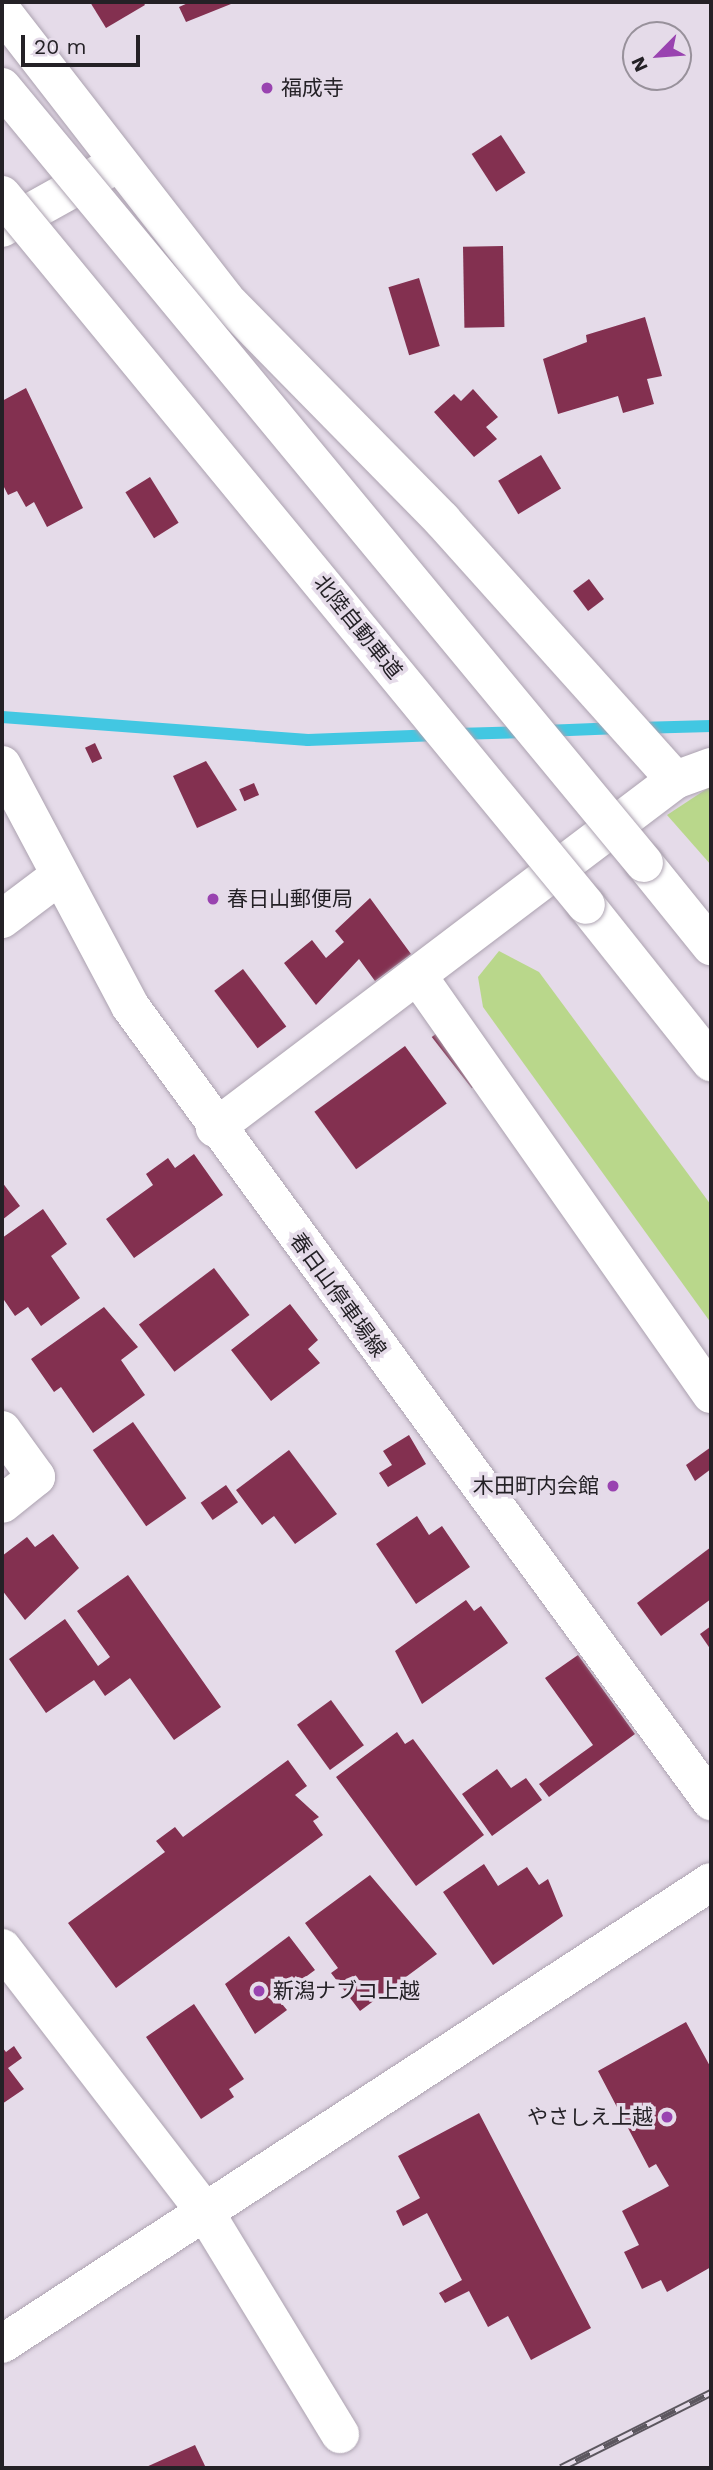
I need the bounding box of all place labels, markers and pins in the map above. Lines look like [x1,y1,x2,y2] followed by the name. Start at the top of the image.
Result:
[281,75,344,101] place label: 福成寺
[259,80,275,96] marker: 福成寺
[227,886,353,912] place label: 春日山郵便局
[205,891,221,907] marker: 春日山郵便局
[473,1473,599,1499] place label: 木田町内会館
[605,1478,621,1494] marker: 木田町内会館
[273,1978,420,2004] place label: 新潟ナブコ上越
[251,1983,267,1999] marker: 新潟ナブコ上越
[527,2104,653,2130] place label: やさしえ上越
[659,2109,675,2125] marker: やさしえ上越

